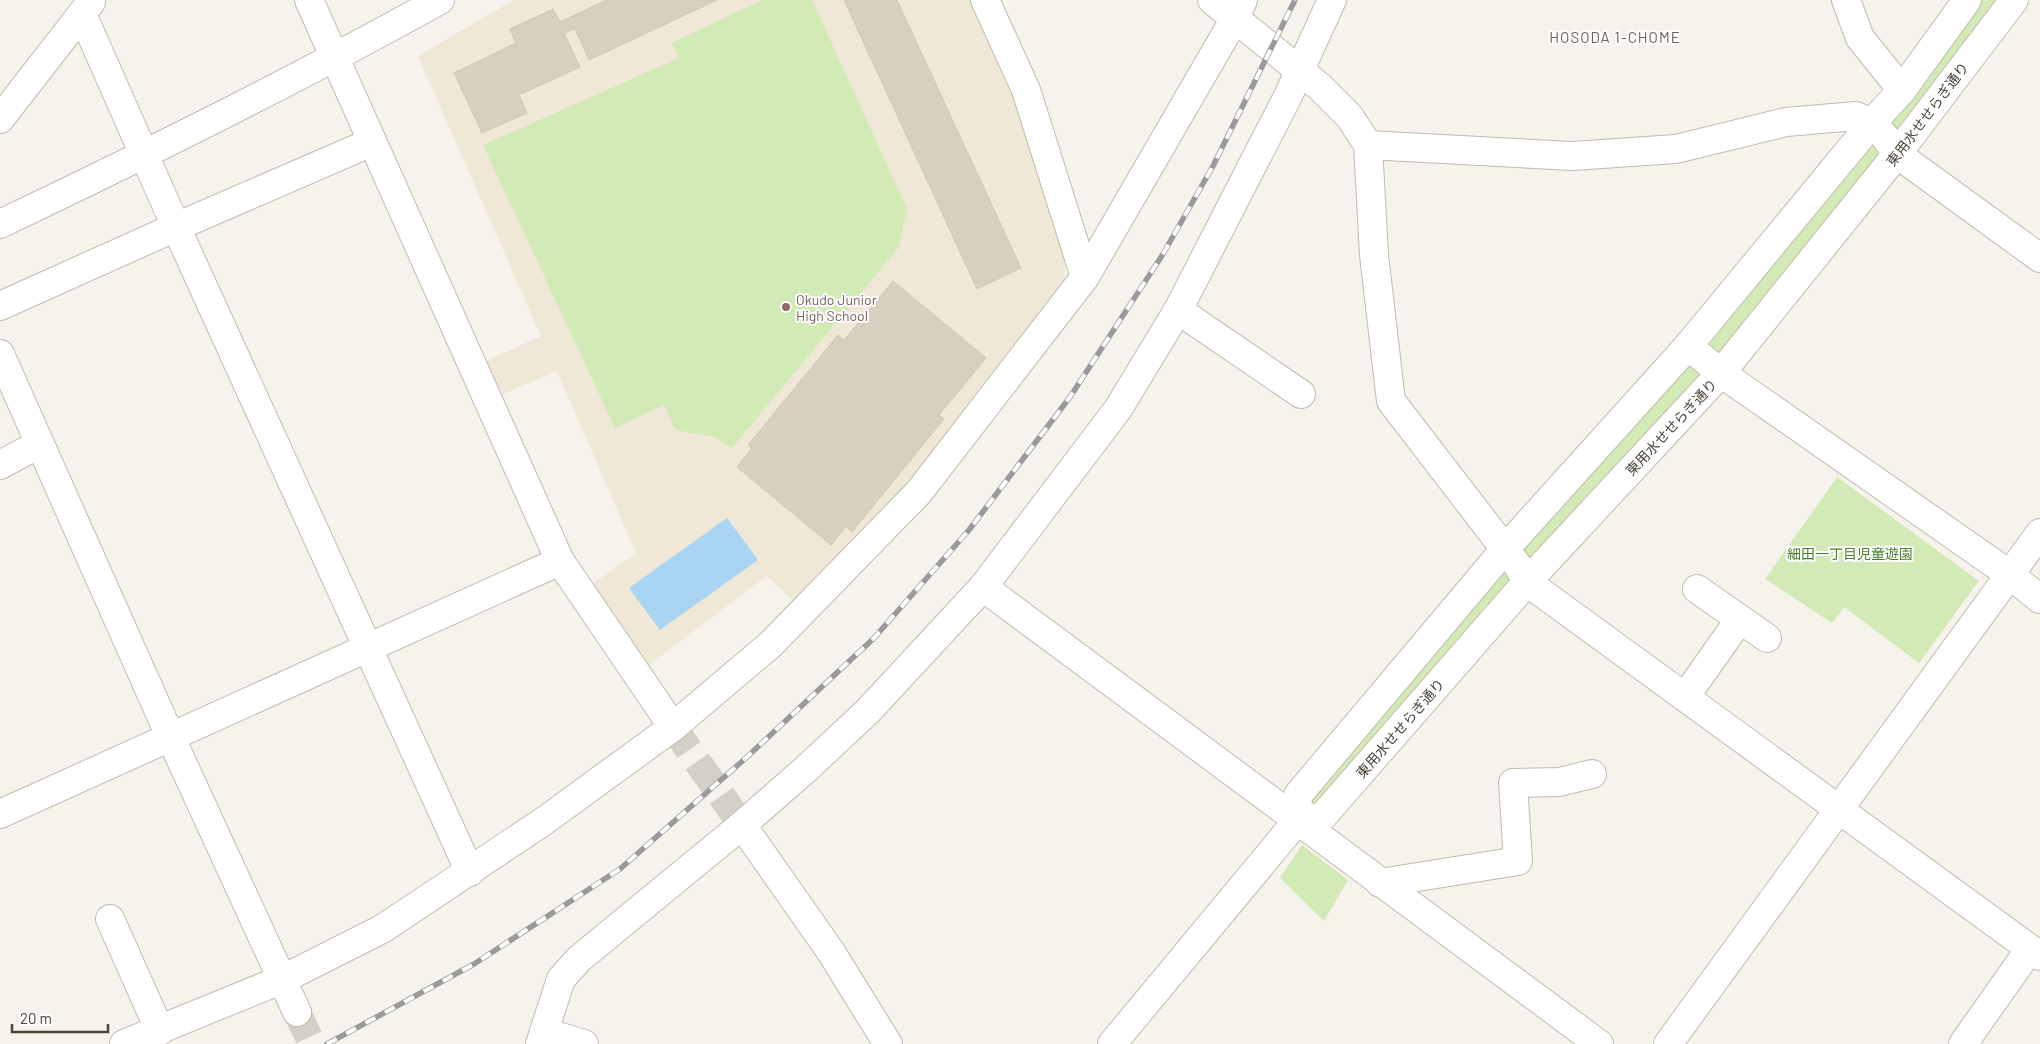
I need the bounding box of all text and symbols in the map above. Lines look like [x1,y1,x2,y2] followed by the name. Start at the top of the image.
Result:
[1549,28,1681,46] district label: HOSODA 1-CHOME
[1882,59,1972,169] street label: 東用水せせらぎ通り
[796,291,877,324] place label: Okudo Junior High School
[780,301,792,313] marker: Okudo Junior High School
[1622,375,1720,479] street label: 東用水せせらぎ通り
[1787,545,1913,562] park label: 細田一丁目児童遊園
[1352,675,1448,781] street label: 東用水せせらぎ通り
[12,1002,109,1034] scale bar
[20,1009,52,1027] text: 20 m

